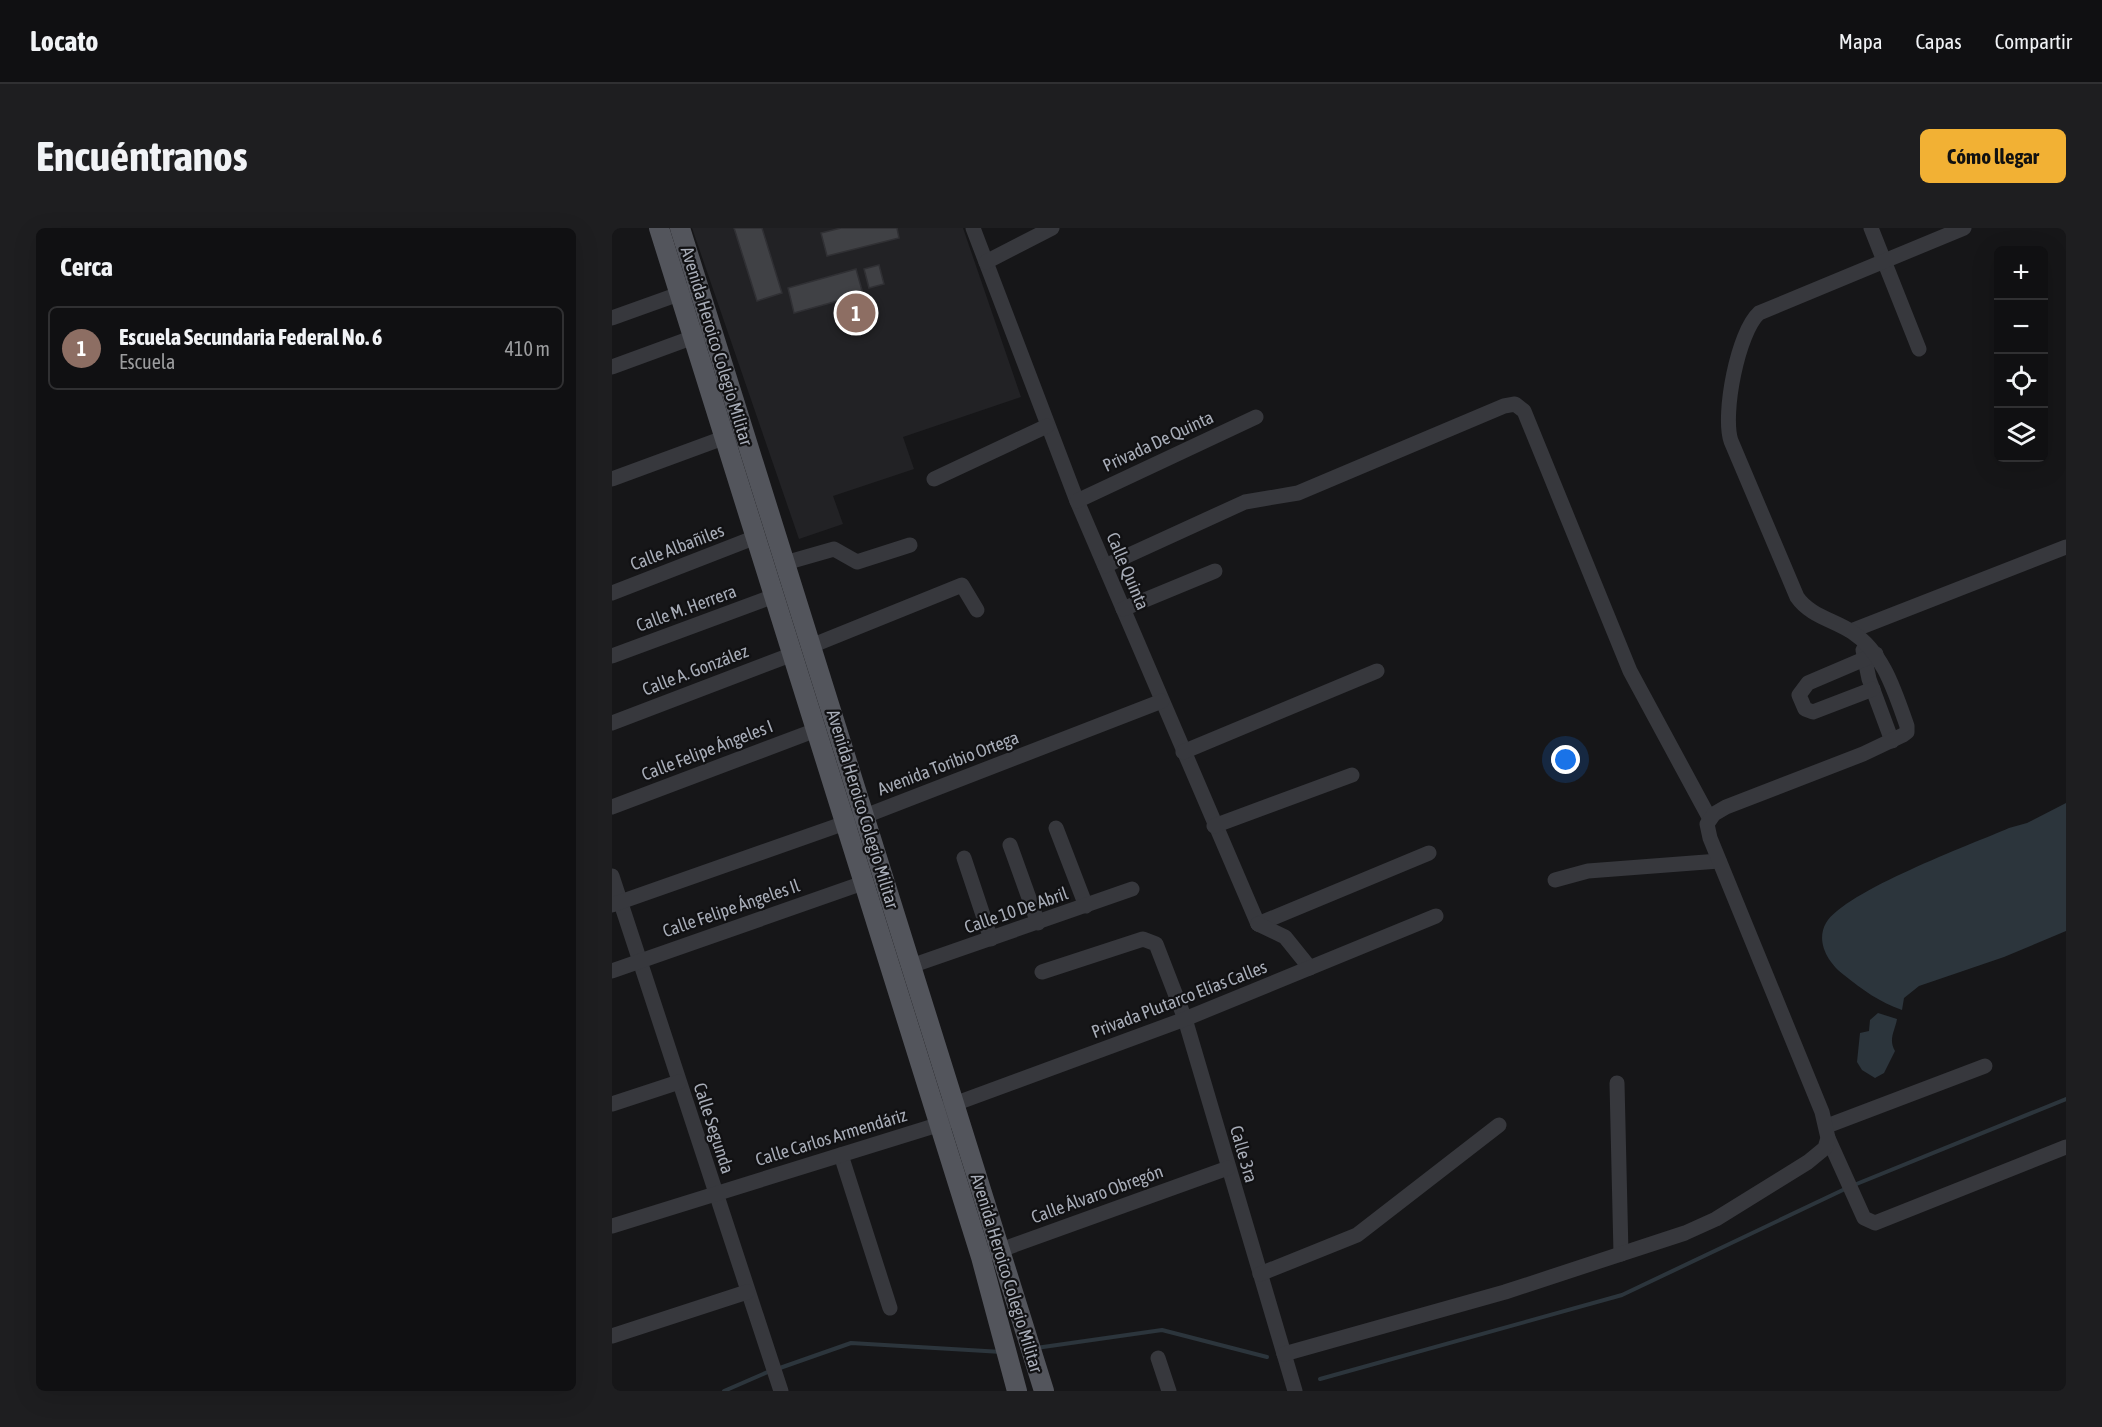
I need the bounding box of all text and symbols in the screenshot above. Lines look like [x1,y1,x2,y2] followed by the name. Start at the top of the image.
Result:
[30,25,98,57] text: Locato
[1839,29,1882,53] text: Mapa
[1915,29,1962,53] text: Capas
[1995,29,2072,53] text: Compartir
[1920,129,2066,183] button: Cómo llegar
[36,132,248,180] text: Encuéntranos
[677,244,757,449] street label: Avenida Heroico Colegio Militar
[1994,246,2048,462] map controls
[1994,246,2048,300] button: +
[60,252,113,282] text: Cerca
[836,290,876,335] pin: 1
[1994,300,2048,354] button: −
[119,324,382,350] text: Escuela Secundaria Federal No. 6
[77,337,86,360] text: 1
[505,337,550,360] text: 410 m
[119,350,175,373] text: Escuela
[1994,354,2048,408] button: locate
[1099,406,1217,476] street label: Privada De Quinta
[1994,408,2048,462] button: layers
[627,519,727,575] street label: Calle Albañiles
[1102,529,1154,613] street label: Calle Quinta
[633,580,739,636] street label: Calle M. Herrera
[639,640,751,700] street label: Calle A. González
[823,707,903,912] street label: Avenida Heroico Colegio Militar
[638,715,776,785] street label: Calle Felipe Ángeles I
[875,726,1021,800] street label: Avenida Toribio Ortega
[1551,745,1580,774] your location
[660,875,803,941] street label: Calle Felipe Ángeles Il
[961,882,1071,938] street label: Calle 10 De Abril
[1088,956,1270,1042] street label: Privada Plutarco Elías Calles
[689,1080,739,1176] street label: Calle Segunda
[753,1104,910,1170] street label: Calle Carlos Armendáriz
[1226,1123,1262,1185] street label: Calle 3ra
[1028,1160,1166,1228] street label: Calle Álvaro Obregón
[967,1171,1047,1376] street label: Avenida Heroico Colegio Militar

